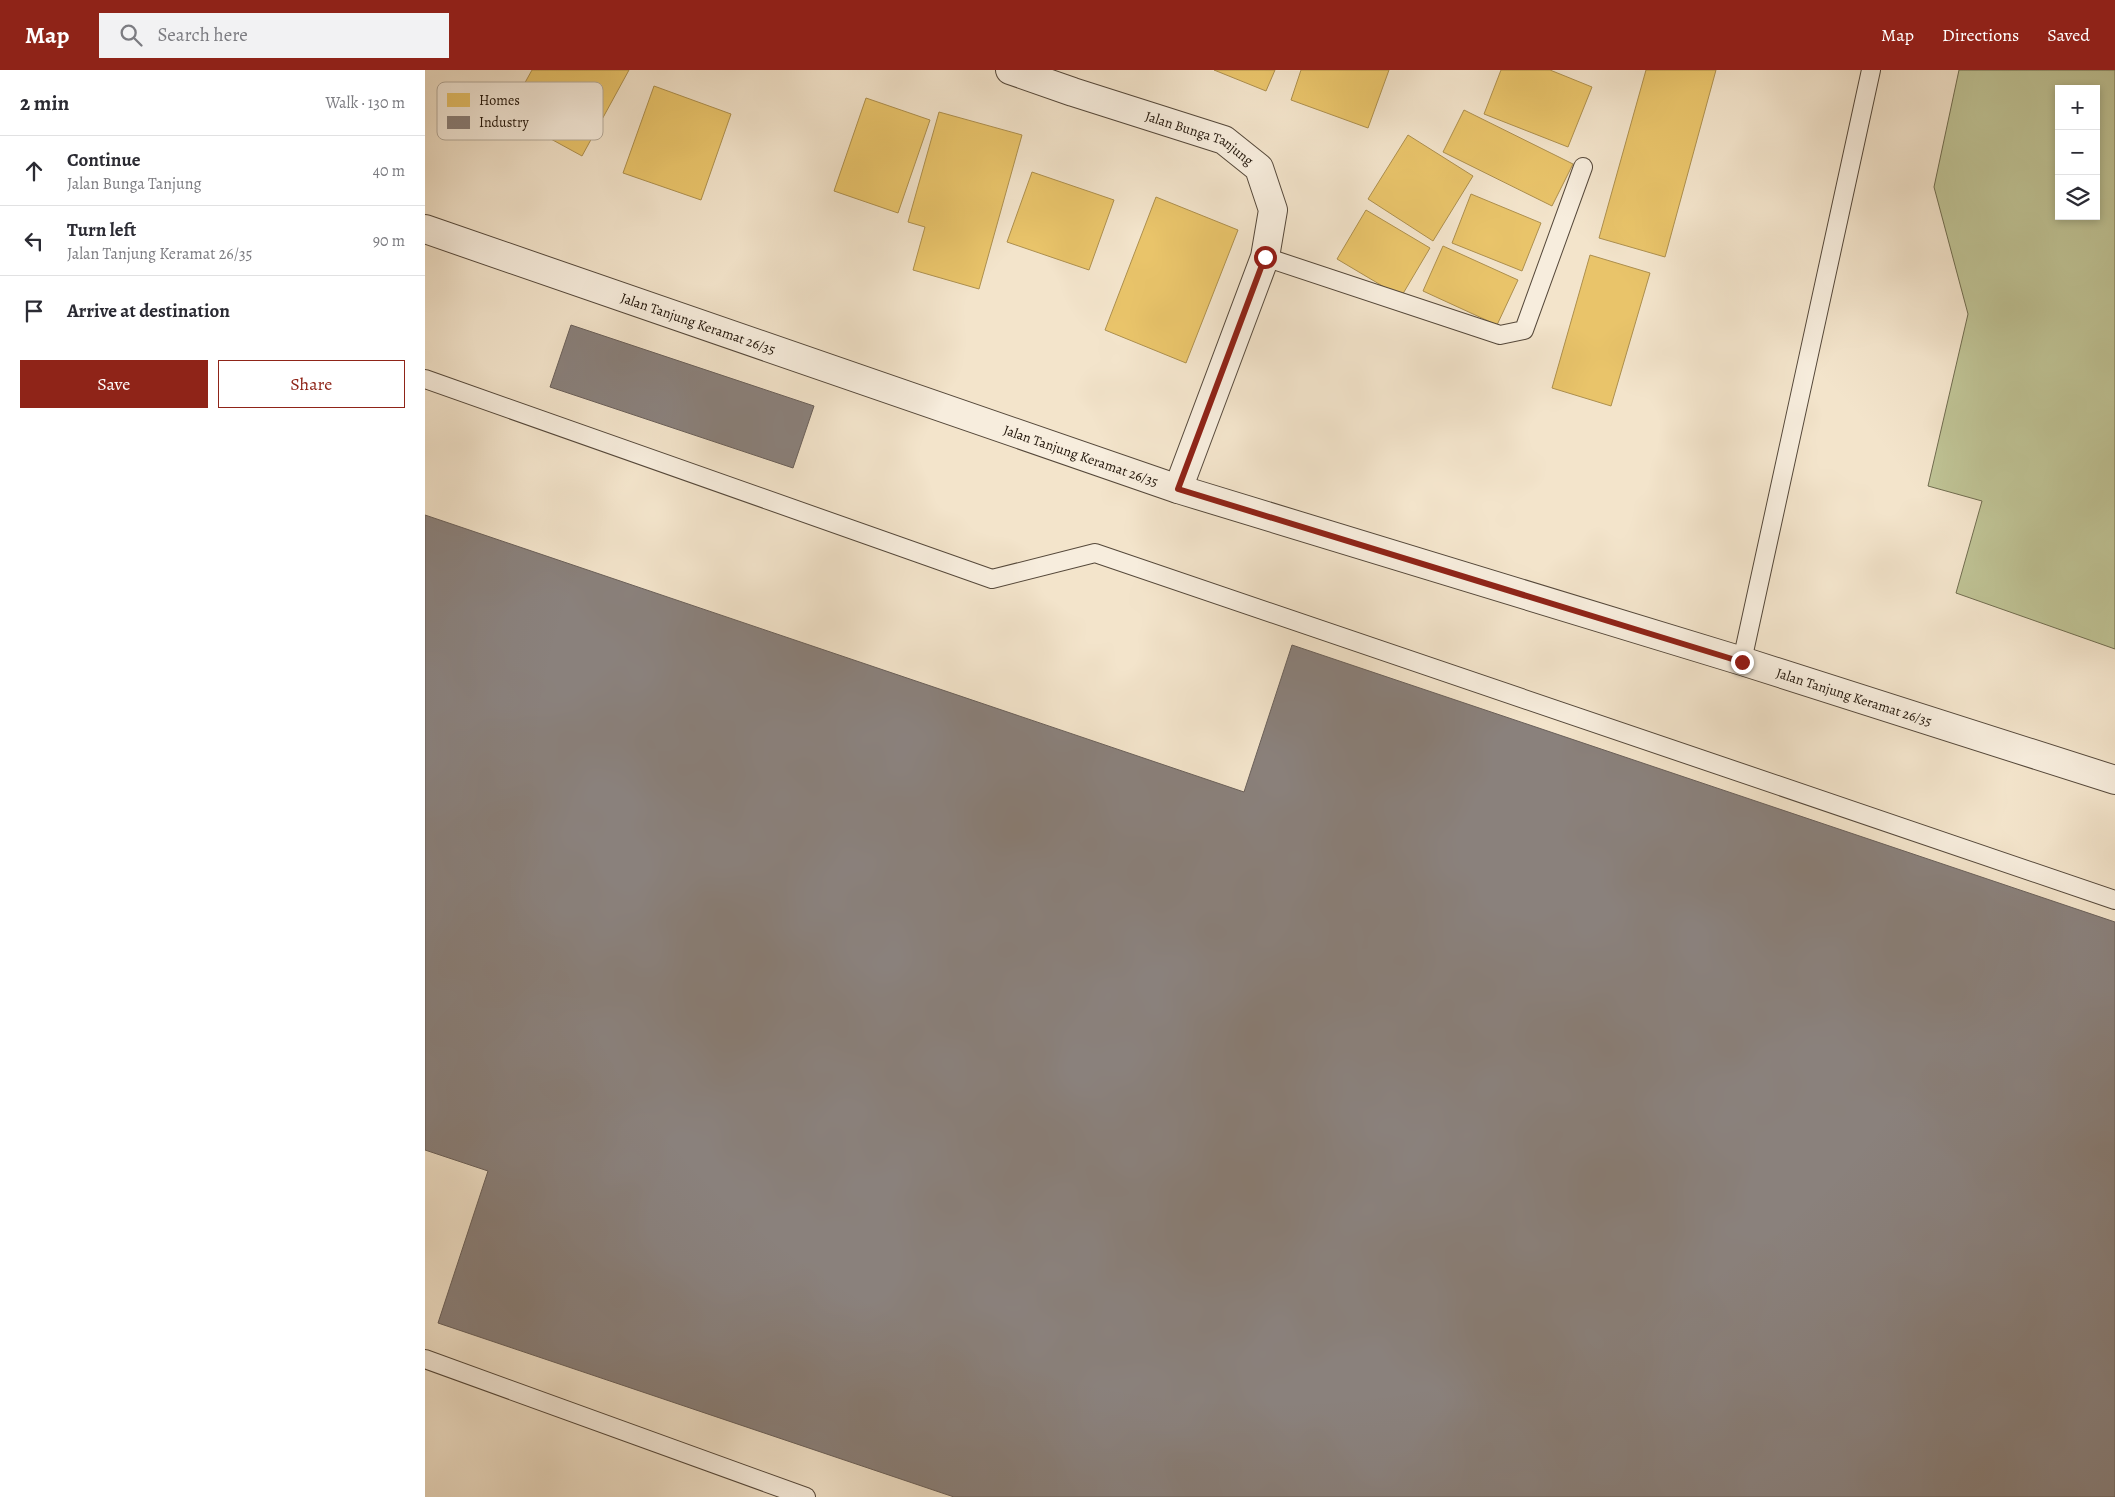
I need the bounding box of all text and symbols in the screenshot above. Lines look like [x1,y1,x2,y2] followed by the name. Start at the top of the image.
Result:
[99,13,449,58] search box
[25,19,69,51] text: Map
[117,21,145,49] icon: search
[157,22,248,48] text: Search here
[1881,23,1914,47] text: Map
[1942,23,2019,47] text: Directions
[2047,23,2090,47] text: Saved
[437,82,603,140] legend
[2055,85,2100,220] map controls
[2055,85,2100,130] button: +
[20,89,69,117] text: 2 min
[479,91,520,110] text: Homes
[325,92,405,114] text: Walk · 130 m
[1143,107,1258,170] street label: Jalan Bunga Tanjung
[479,113,529,132] text: Industry
[2055,130,2100,175] button: −
[67,147,141,173] text: Continue
[20,157,48,185] icon: ahead
[373,160,405,182] text: 40 m
[67,173,202,195] text: Jalan Bunga Tanjung
[2055,175,2100,220] button: layers
[67,217,136,243] text: Turn left
[20,227,48,255] icon: left
[373,230,405,252] text: 90 m
[67,243,252,265] text: Jalan Tanjung Keramat 26/35
[1254,246,1277,269] route start
[618,288,778,359] street label: Jalan Tanjung Keramat 26/35
[20,297,48,325] icon: arrive
[67,298,230,324] text: Arrive at destination
[20,360,208,408] button: Save
[218,360,405,408] button: Share
[1001,420,1161,491] street label: Jalan Tanjung Keramat 26/35
[1731,651,1754,674] route end
[1774,664,1934,731] street label: Jalan Tanjung Keramat 26/35

